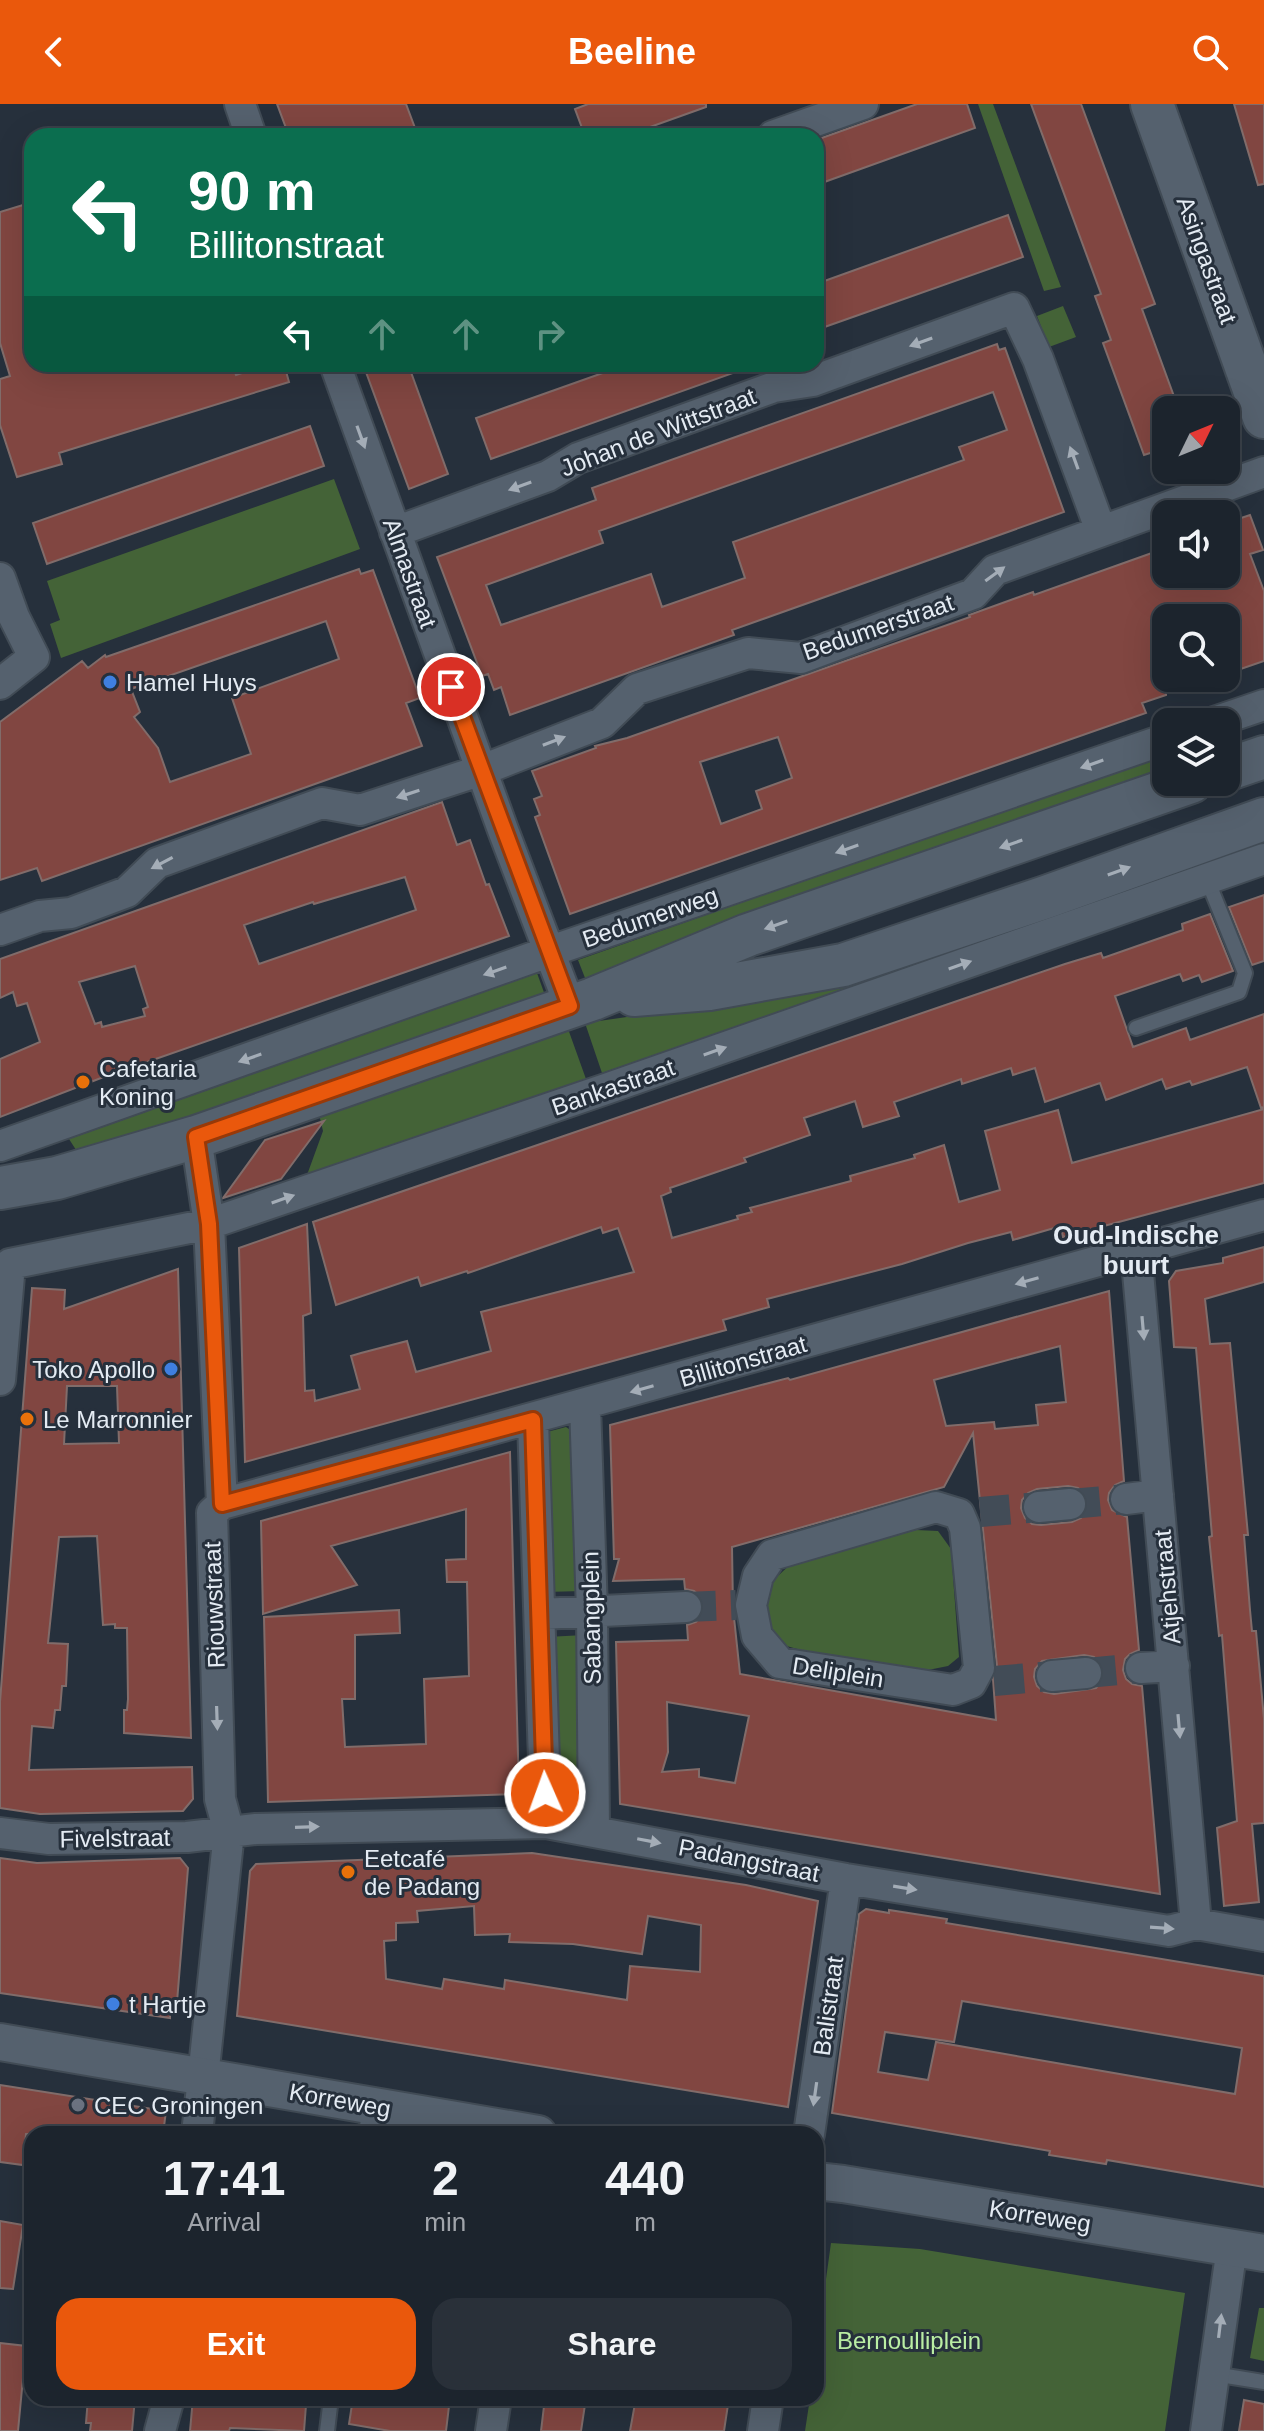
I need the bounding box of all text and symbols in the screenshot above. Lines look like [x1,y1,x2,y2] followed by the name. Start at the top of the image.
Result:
[32,30,76,74] icon: back
[1188,30,1232,74] icon: search
[568,31,696,72] text: Beeline
[188,159,316,222] text: 90 m
[56,160,160,264] icon: left
[1172,193,1243,328] street label: Asingastraat
[188,225,384,266] text: Billitonstraat
[276,312,320,356] icon: left
[360,312,404,356] icon: ahead
[444,312,488,356] icon: ahead
[528,312,572,356] icon: right
[909,336,933,349] one-way arrow
[557,382,760,482] street label: Johan de Wittstraat
[1152,396,1240,484] north arrow
[1152,396,1240,796] map controls
[355,425,368,449] one-way arrow
[1067,446,1080,470] one-way arrow
[508,480,532,493] one-way arrow
[1152,500,1240,588] button: sound
[378,514,442,632] street label: Almastraat
[984,566,1006,582] one-way arrow
[799,589,957,665] street label: Bedumerstraat
[1152,604,1240,692] button: search
[417,653,485,721] pin
[429,665,473,709] icon: arrive
[126,669,257,696] place label: Hamel Huys
[101,673,119,691] marker: Hamel Huys
[1152,708,1240,796] button: layers
[542,735,566,748] one-way arrow
[1080,759,1104,771] one-way arrow
[395,789,419,801] one-way arrow
[999,838,1023,850] one-way arrow
[834,843,858,856] one-way arrow
[151,856,173,870] one-way arrow
[1107,864,1131,877] one-way arrow
[579,881,721,953] street label: Bedumerweg
[764,920,788,932] one-way arrow
[948,959,972,971] one-way arrow
[483,965,507,978] one-way arrow
[703,1045,727,1057] one-way arrow
[238,1052,262,1064] one-way arrow
[548,1053,678,1121] street label: Bankastraat
[99,1055,197,1110] place label: Cafetaria Koning
[74,1073,92,1091] marker: Cafetaria Koning
[271,1192,295,1204] one-way arrow
[1053,1220,1219,1280] district label: Oud-Indische buurt
[1014,1275,1038,1288] one-way arrow
[1137,1316,1150,1341] one-way arrow
[676,1330,810,1392] street label: Billitonstraat
[32,1356,155,1383] place label: Toko Apollo
[162,1360,180,1378] marker: Toko Apollo
[629,1383,653,1396] one-way arrow
[43,1406,192,1433] place label: Le Marronnier
[18,1410,36,1428] marker: Le Marronnier
[1149,1528,1185,1645] street label: Atjehstraat
[198,1541,230,1669] street label: Riouwstraat
[576,1551,606,1685] street label: Sabangplein
[790,1651,886,1693] street label: Deliplein
[211,1706,224,1731] one-way arrow
[1173,1714,1186,1739] one-way arrow
[503,1751,587,1835] position arrow
[295,1821,320,1834] one-way arrow
[59,1824,171,1852] street label: Fivelstraat
[676,1833,822,1887] street label: Padangstraat
[637,1835,662,1847] one-way arrow
[364,1845,480,1900] place label: Eetcafé de Padang
[339,1863,357,1881] marker: Eetcafé de Padang
[893,1882,918,1895] one-way arrow
[1149,1922,1174,1935] one-way arrow
[808,1954,848,2057] street label: Balistraat
[129,1991,206,2018] place label: t Hartje
[104,1995,122,2013] marker: t Hartje
[287,2078,393,2122] street label: Korreweg
[808,2082,821,2107] one-way arrow
[94,2092,263,2119] place label: CEC Groningen
[69,2096,87,2114] marker: CEC Groningen
[163,2152,286,2205] text: 17:41
[432,2152,459,2205] text: 2
[605,2152,685,2205] text: 440
[987,2195,1093,2237] street label: Korreweg
[187,2207,261,2237] text: Arrival
[424,2207,466,2237] text: min
[634,2207,656,2237] text: m
[56,2298,416,2390] button: Exit
[432,2298,792,2390] button: Share
[1214,2313,1227,2338] one-way arrow
[837,2327,981,2354] park label: Bernoulliplein

